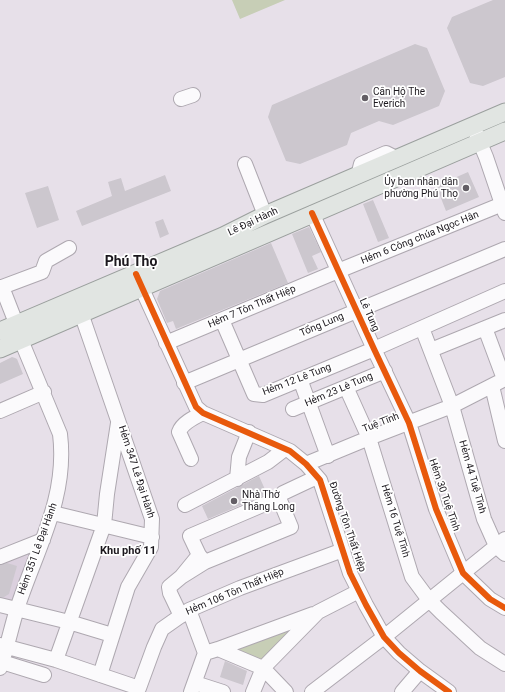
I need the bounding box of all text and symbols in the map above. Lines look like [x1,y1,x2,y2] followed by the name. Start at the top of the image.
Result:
[373,86,425,110] place label: Căn Hộ The Everich
[360,93,370,103] marker: Căn Hộ The Everich
[384,176,458,200] place label: Ủy ban nhân dân phường Phú Thọ
[461,183,471,193] marker: Ủy ban nhân dân phường Phú Thọ
[226,205,280,239] street label: Lê Đại Hành
[359,209,481,267] street label: Hẻm 6 Công chúa Ngọc Hân
[105,254,157,270] district label: Phú Thọ
[206,283,298,331] street label: Hẻm 7 Tôn Thất Hiệp
[356,296,382,334] street label: Lê Tung
[298,310,346,340] street label: Tổng Lung
[261,361,333,399] street label: Hẻm 12 Lê Tung
[303,370,375,410] street label: Hẻm 23 Lê Tung
[361,411,401,435] street label: Tuệ Tĩnh
[115,424,157,520] street label: Hẻm 347 Lê Đại Hành
[456,439,488,515] street label: Hẻm 44 Tuệ Tĩnh
[426,457,462,533] street label: Hẻm 30 Tuệ Tĩnh
[326,480,368,574] street label: Đường Tôn Thất Hiệp
[378,483,412,559] street label: Hẻm 16 Tuệ Tĩnh
[242,489,295,512] place label: Nhà Thờ Thăng Long
[229,496,239,506] marker: Nhà Thờ Thăng Long
[16,501,60,597] street label: Hẻm 351 Lê Đại Hành
[100,544,156,558] district label: Khu phố 11
[184,566,286,618] street label: Hẻm 106 Tôn Thất Hiệp

